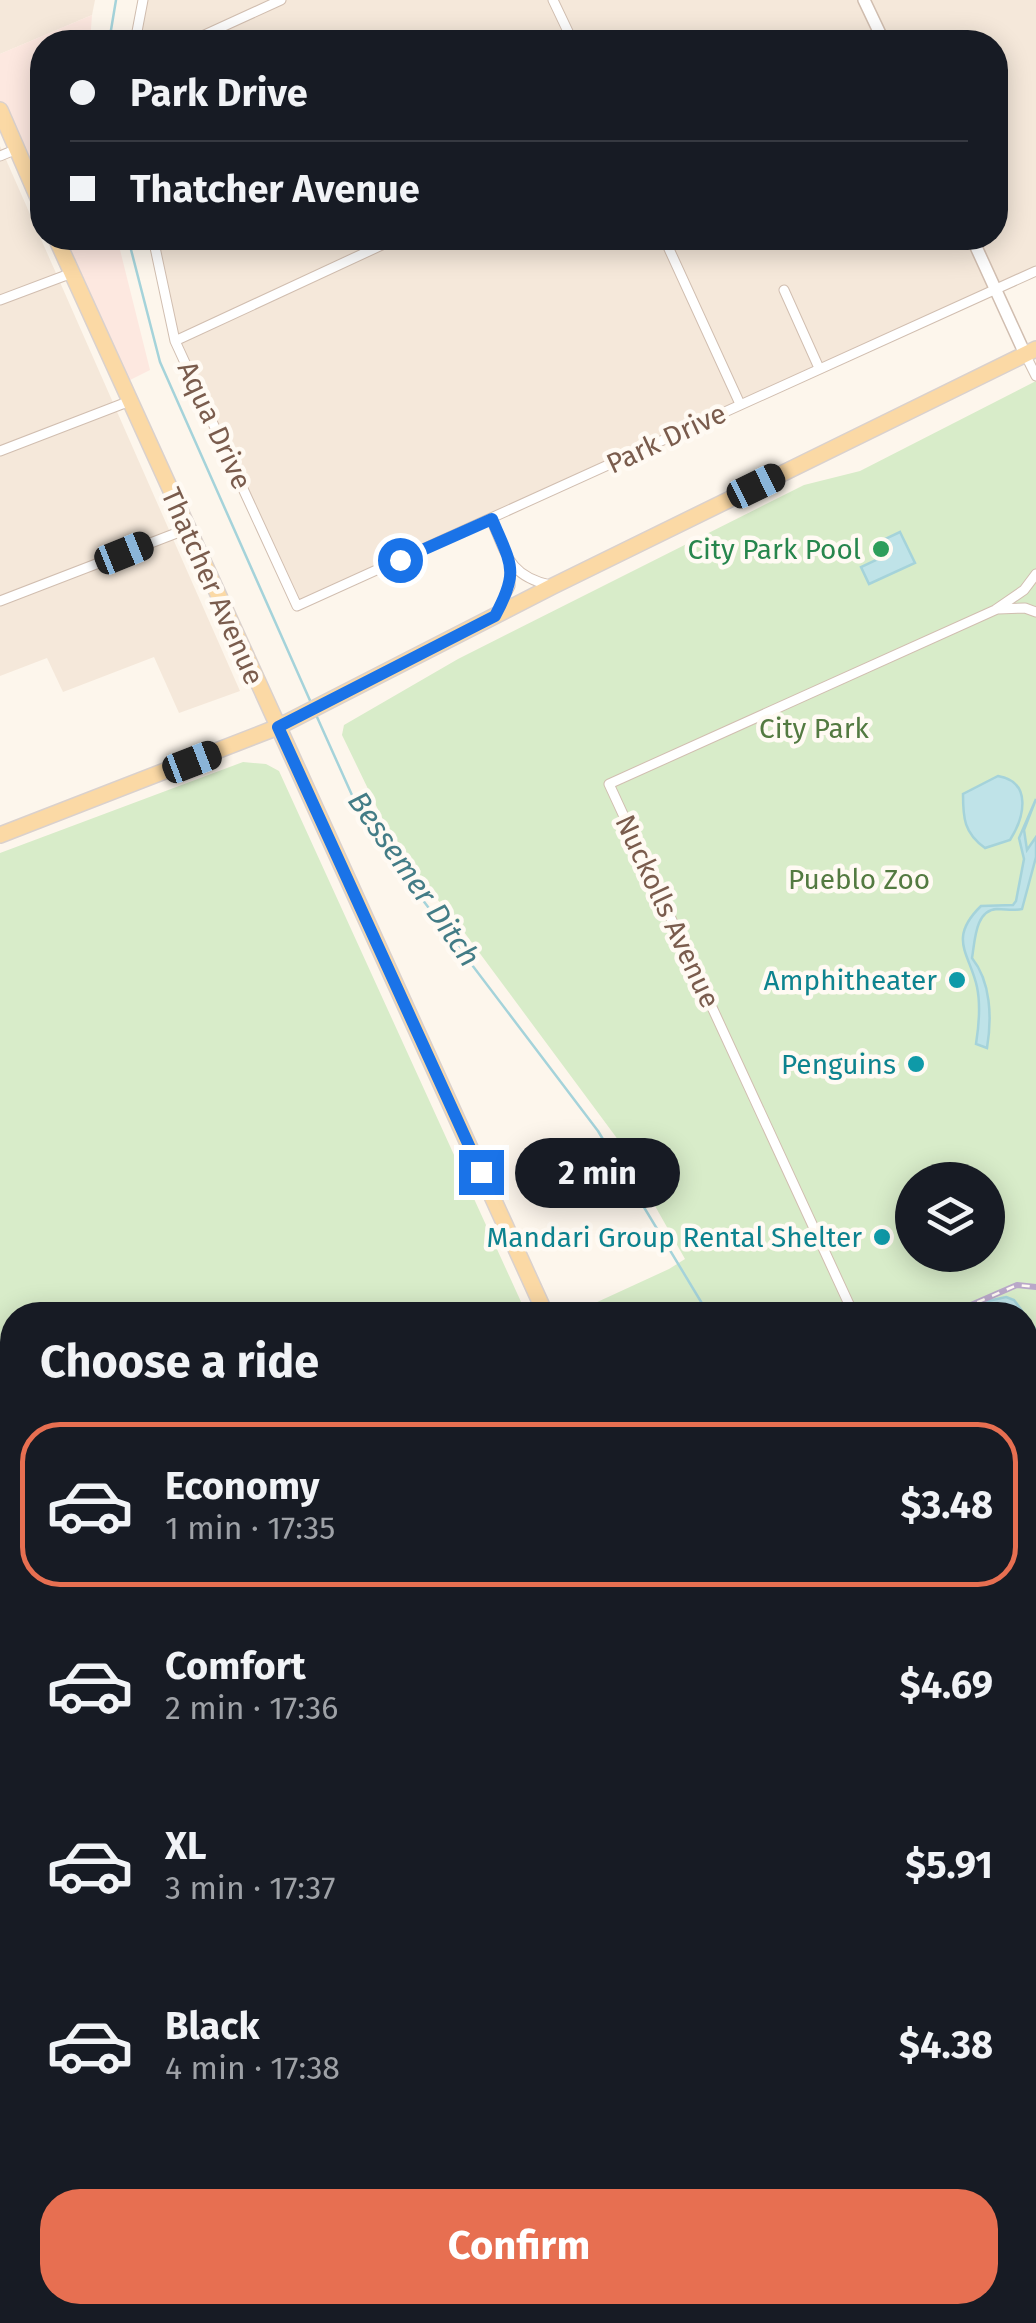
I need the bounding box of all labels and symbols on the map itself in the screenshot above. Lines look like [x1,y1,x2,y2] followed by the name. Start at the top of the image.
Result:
[171,356,259,494] street label: Aqua Drive
[601,396,731,480] street label: Park Drive
[722,459,790,513] car
[154,483,271,690] street label: Thatcher Avenue
[91,528,157,578] car
[687,533,861,566] place label: City Park Pool
[378,538,423,583] route start
[870,538,892,560] marker: City Park Pool
[759,712,870,745] park label: City Park
[159,737,225,787] car
[340,784,488,974] water label: Bessemer Ditch
[608,809,727,1013] street label: Nuckolls Avenue
[788,863,930,896] park label: Pueblo Zoo
[764,964,937,997] place label: Amphitheater
[946,969,968,991] marker: Amphitheater
[781,1048,896,1081] place label: Penguins
[905,1053,927,1075] marker: Penguins
[516,1137,681,1207] callout: 2 min
[459,1150,504,1195] route end
[487,1221,862,1254] place label: Mandari Group Rental Shelter
[871,1226,893,1248] marker: Mandari Group Rental Shelter

